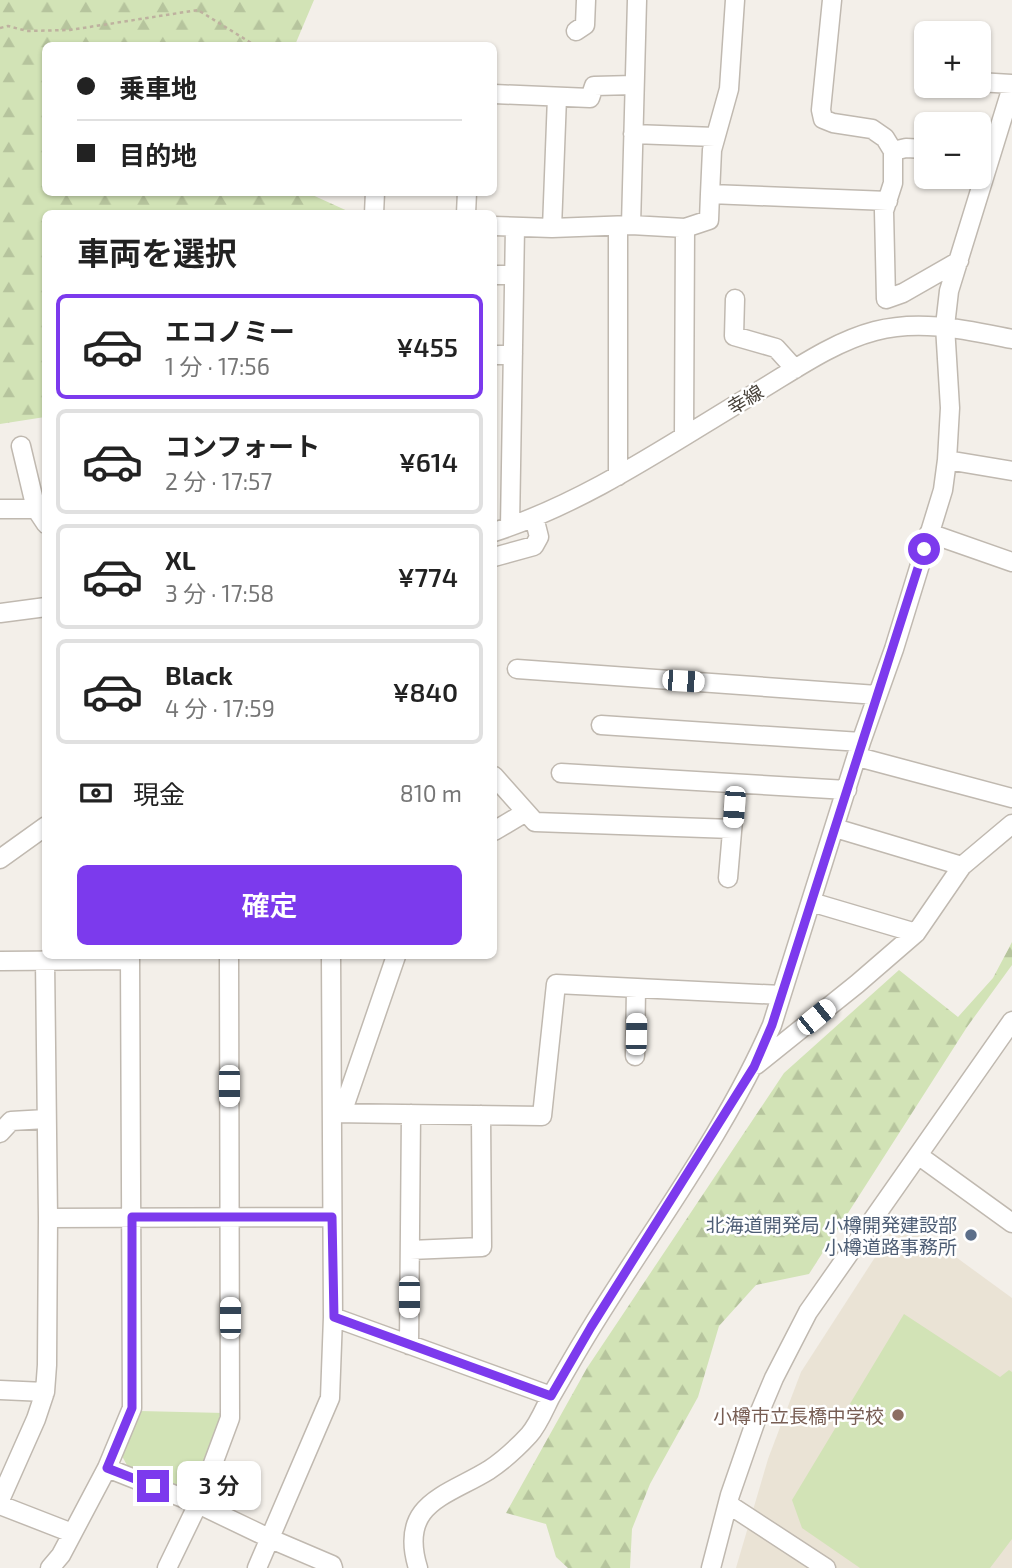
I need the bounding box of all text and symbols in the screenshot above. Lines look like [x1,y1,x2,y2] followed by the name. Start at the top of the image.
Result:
[914,21,991,189] map controls
[914,21,991,98] button: +
[119,72,197,103] text: 乗車地
[914,112,991,189] button: −
[119,139,197,170] text: 目的地
[77,233,237,271] text: 車両を選択
[81,315,144,378] icon: car
[165,315,295,346] text: エコノミー
[397,331,458,362] text: ¥455
[165,352,270,380] text: 1 分 · 17:56
[723,379,767,419] street label: 幸線
[81,430,144,493] icon: car
[165,430,320,461] text: コンフォート
[399,446,458,477] text: ¥614
[165,467,272,495] text: 2 分 · 17:57
[908,533,940,565] route start
[165,544,196,575] text: XL
[81,545,144,608] icon: car
[398,561,458,592] text: ¥774
[165,579,274,607] text: 3 分 · 17:58
[165,659,233,690] text: Black
[81,660,144,723] icon: car
[662,669,705,693] car
[393,676,458,707] text: ¥840
[165,694,275,722] text: 4 分 · 17:59
[77,774,115,812] icon: cash
[133,778,185,809] text: 現金
[400,779,462,807] text: 810 m
[723,785,746,829] car
[77,865,462,945] button: 確定
[794,996,839,1038] car
[626,1013,647,1055] car
[219,1065,240,1107] car
[706,1213,957,1258] place label: 北海道開発局 小樽開発建設部 小樽道路事務所
[963,1227,979,1243] marker: 北海道開発局 小樽開発建設部 小樽道路事務所
[399,1276,420,1318] car
[220,1297,241,1339] car
[713,1404,884,1427] place label: 小樽市立長橋中学校
[890,1407,906,1423] marker: 小樽市立長橋中学校
[178,1462,262,1510] callout: 3 分
[137,1470,169,1502] route end
[199,1471,239,1499] text: 3 分

